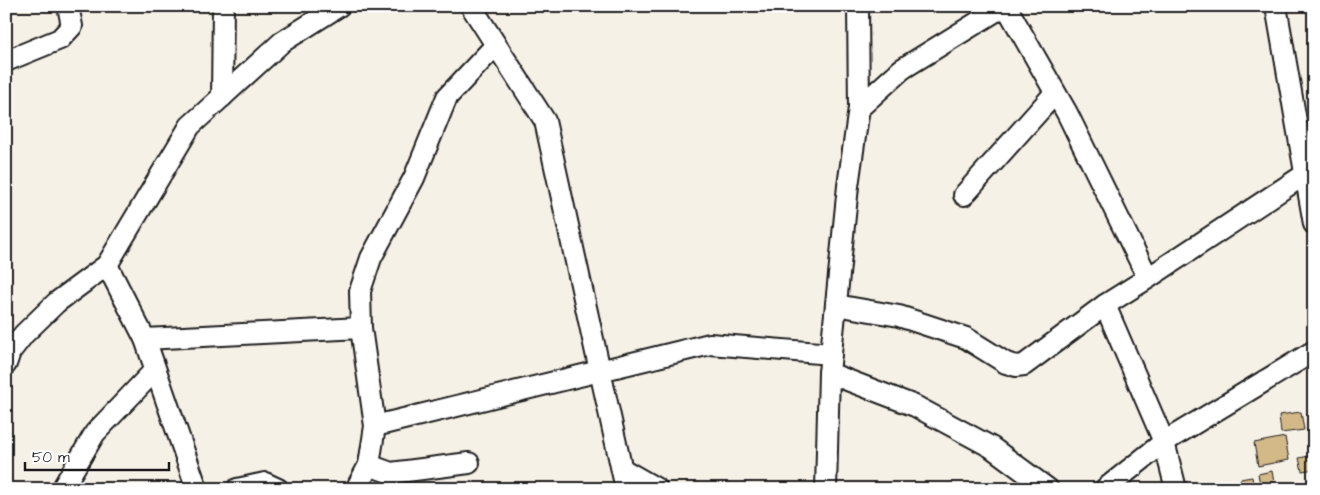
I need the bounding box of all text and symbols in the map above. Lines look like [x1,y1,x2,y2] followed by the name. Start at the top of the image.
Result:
[25,440,169,472] scale bar
[32,447,70,468] text: 50 m

